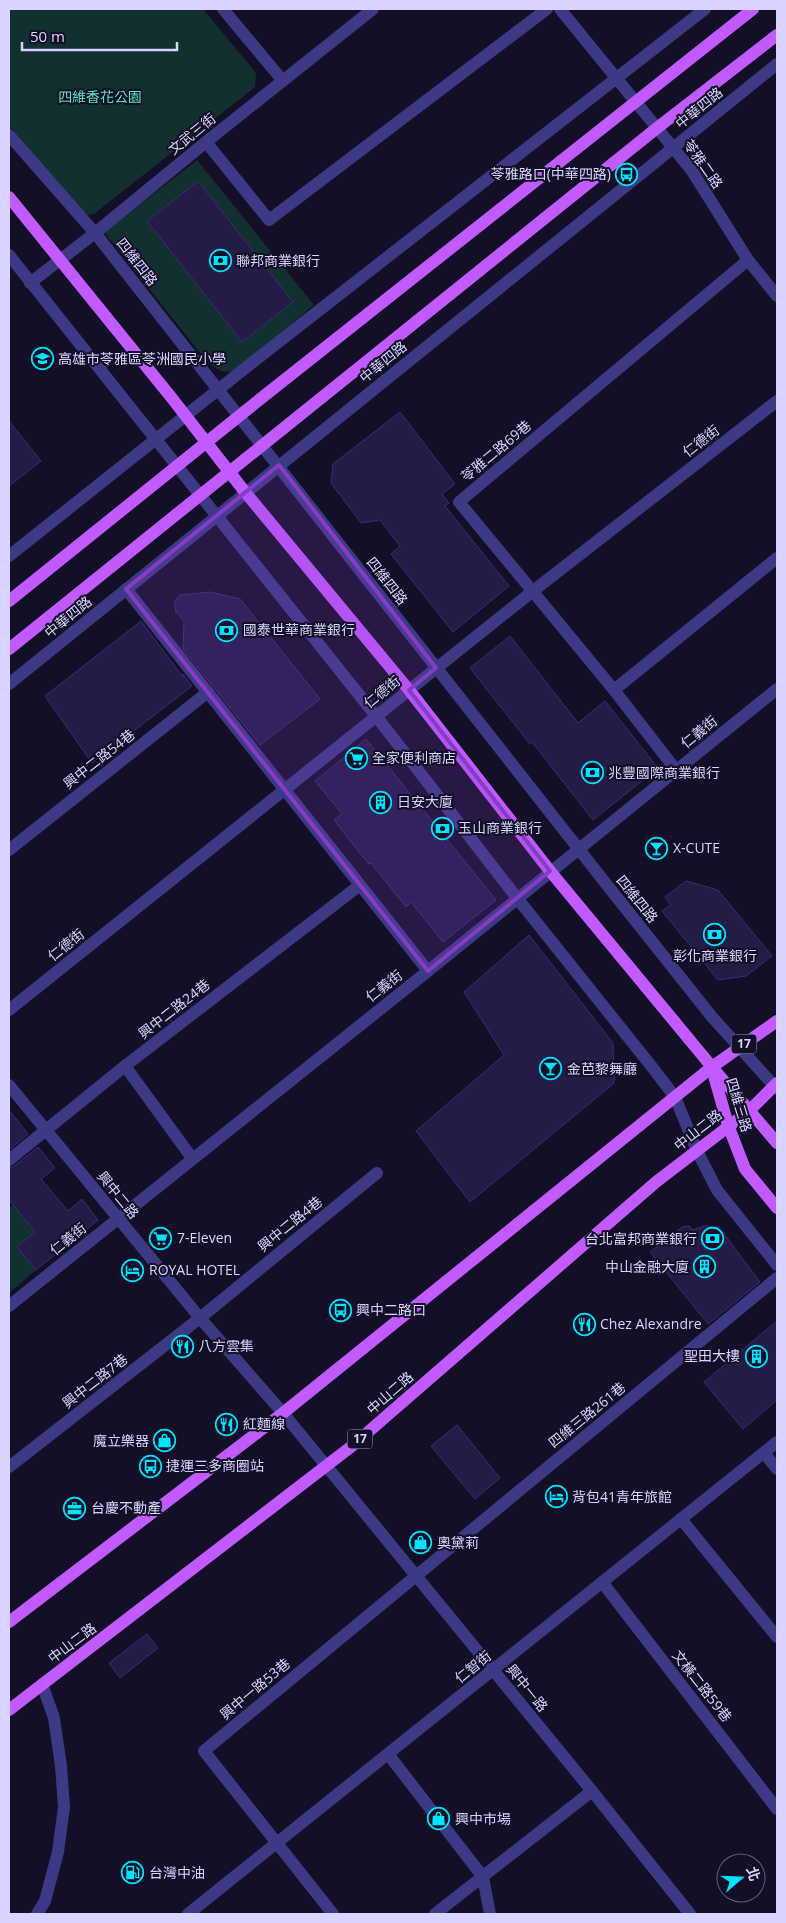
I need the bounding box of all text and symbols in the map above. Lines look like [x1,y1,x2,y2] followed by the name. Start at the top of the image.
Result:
[22,20,178,52] scale bar
[30,26,65,46] text: 50 m
[671,83,726,133] street label: 中華四路
[58,87,142,106] park label: 四維香花公園
[164,109,219,159] street label: 文武三街
[680,135,727,192] street label: 苓雅二路
[615,162,639,186] bus stop icon: 苓雅路口(中華四路)
[491,164,611,183] place label: 苓雅路口(中華四路)
[113,234,162,290] street label: 四維四路
[208,249,232,273] bank icon: 聯邦商業銀行
[236,251,320,270] place label: 聯邦商業銀行
[355,337,410,387] street label: 中華四路
[30,347,54,371] school or university icon: 高雄市苓雅區苓洲國民小學
[58,349,226,368] place label: 高雄市苓雅區苓洲國民小學
[457,416,535,486] street label: 苓雅二路69巷
[678,420,723,461] street label: 仁德街
[363,553,412,609] street label: 四維四路
[40,592,95,642] street label: 中華四路
[215,618,239,642] bank icon: 國泰世華商業銀行
[243,620,355,639] place label: 國泰世華商業銀行
[359,671,404,712] street label: 仁德街
[676,711,721,752] street label: 仁義街
[59,725,138,793] street label: 興中二路54巷
[344,746,368,770] supermarket icon: 全家便利商店
[372,748,456,767] place label: 全家便利商店
[580,761,604,785] bank icon: 兆豐國際商業銀行
[608,763,720,782] place label: 兆豐國際商業銀行
[369,790,393,814] building icon: 日安大廈
[397,792,453,811] place label: 日安大廈
[430,816,454,840] bank icon: 玉山商業銀行
[458,818,542,837] place label: 玉山商業銀行
[645,836,669,860] bar icon: X-CUTE
[673,838,720,857] place label: X-CUTE
[612,871,662,926] street label: 四維四路
[703,922,727,946] bank icon: 彰化商業銀行
[43,924,88,965] street label: 仁德街
[673,946,757,965] place label: 彰化商業銀行
[361,965,406,1006] street label: 仁義街
[134,975,213,1043] street label: 興中二路24巷
[732,1034,756,1054] road number: 17
[539,1057,563,1081] bar icon: 金芭黎舞廳
[567,1059,637,1078] place label: 金芭黎舞廳
[722,1075,757,1134] street label: 四維三路
[670,1105,726,1154] street label: 中山二路
[93,1167,143,1222] street label: 興中二路
[253,1192,326,1256] street label: 興中二路4巷
[45,1218,90,1259] street label: 仁義街
[149,1226,173,1250] supermarket icon: 7-Eleven
[701,1227,725,1251] bank icon: 台北富邦商業銀行
[177,1228,232,1247] place label: 7-Eleven
[585,1229,697,1248] place label: 台北富邦商業銀行
[693,1255,717,1279] building icon: 中山金融大廈
[605,1257,689,1276] place label: 中山金融大廈
[121,1258,145,1282] hotel icon: ROYAL HOTEL
[149,1260,240,1279] place label: ROYAL HOTEL
[328,1298,352,1322] bus stop icon: 興中二路口
[356,1300,426,1319] place label: 興中二路口
[572,1312,596,1336] restaurant icon: Chez Alexandre
[600,1314,702,1333] place label: Chez Alexandre
[170,1334,194,1358] restaurant icon: 八方雲集
[198,1336,254,1355] place label: 八方雲集
[744,1344,768,1368] building icon: 聖田大樓
[684,1346,740,1365] place label: 聖田大樓
[58,1349,131,1412] street label: 興中二路7巷
[362,1367,417,1418] street label: 中山二路
[544,1378,629,1452] street label: 四維三路261巷
[215,1412,239,1436] restaurant icon: 紅麵線
[243,1414,285,1433] place label: 紅麵線
[153,1429,177,1453] shop icon: 魔立樂器
[348,1430,372,1448] road number: 17
[93,1431,149,1450] place label: 魔立樂器
[138,1454,162,1478] bus stop icon: 捷運三多商圈站
[166,1456,264,1475] place label: 捷運三多商圈站
[544,1485,568,1509] hotel icon: 背包41青年旅館
[572,1487,672,1506] place label: 背包41青年旅館
[63,1496,87,1520] office icon: 台慶不動產
[91,1498,161,1517] place label: 台慶不動產
[409,1531,433,1555] shop icon: 奧黛莉
[437,1533,479,1552] place label: 奧黛莉
[44,1618,100,1667] street label: 中山二路
[450,1646,495,1687] street label: 仁智街
[668,1646,736,1725] street label: 文橫二路59巷
[216,1654,294,1724] street label: 興中一路53巷
[502,1660,552,1715] street label: 興中一路
[427,1807,451,1831] shop icon: 興中市場
[455,1809,511,1828] place label: 興中市場
[716,1853,766,1903] north arrow
[121,1861,145,1885] fuel station icon: 台灣中油
[149,1863,205,1882] place label: 台灣中油
[743,1864,765,1883] text: 北

